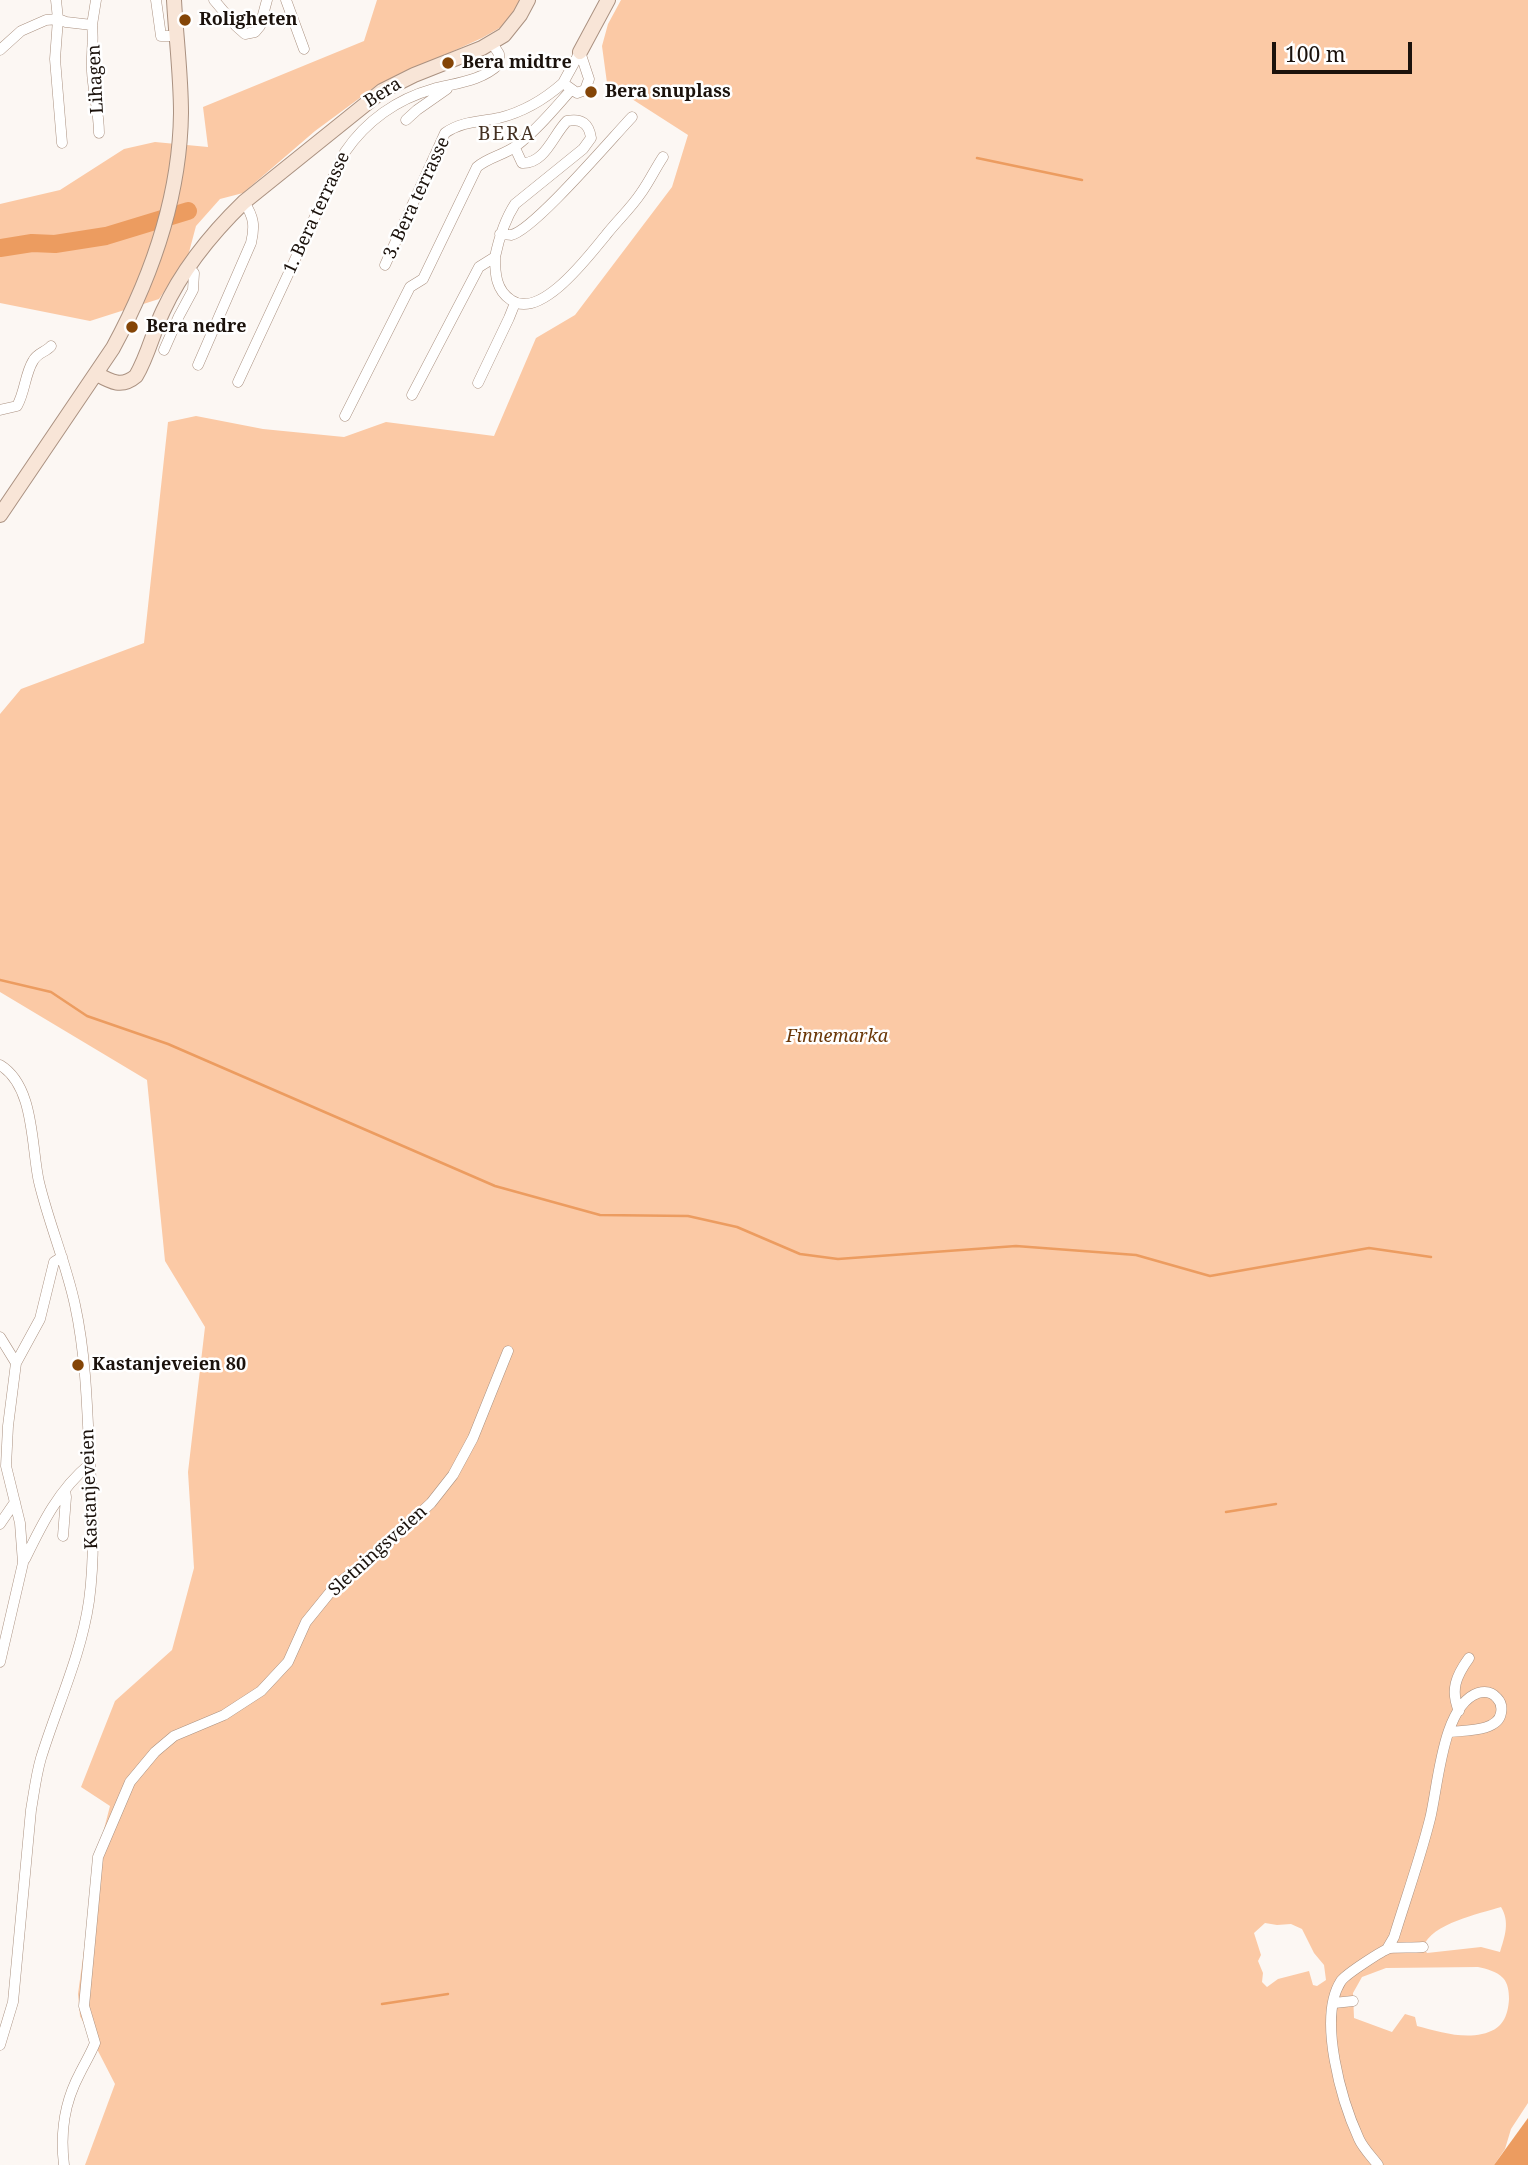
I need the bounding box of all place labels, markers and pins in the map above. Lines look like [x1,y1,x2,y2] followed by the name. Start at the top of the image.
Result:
[199,9,298,31] place label: Roligheten
[177,12,193,28] marker: Roligheten
[462,52,572,74] place label: Bera midtre
[440,55,456,71] marker: Bera midtre
[605,81,731,103] place label: Bera snuplass
[583,84,599,100] marker: Bera snuplass
[146,316,247,338] place label: Bera nedre
[124,319,140,335] marker: Bera nedre
[92,1354,246,1376] place label: Kastanjeveien 80
[70,1357,86,1373] marker: Kastanjeveien 80

